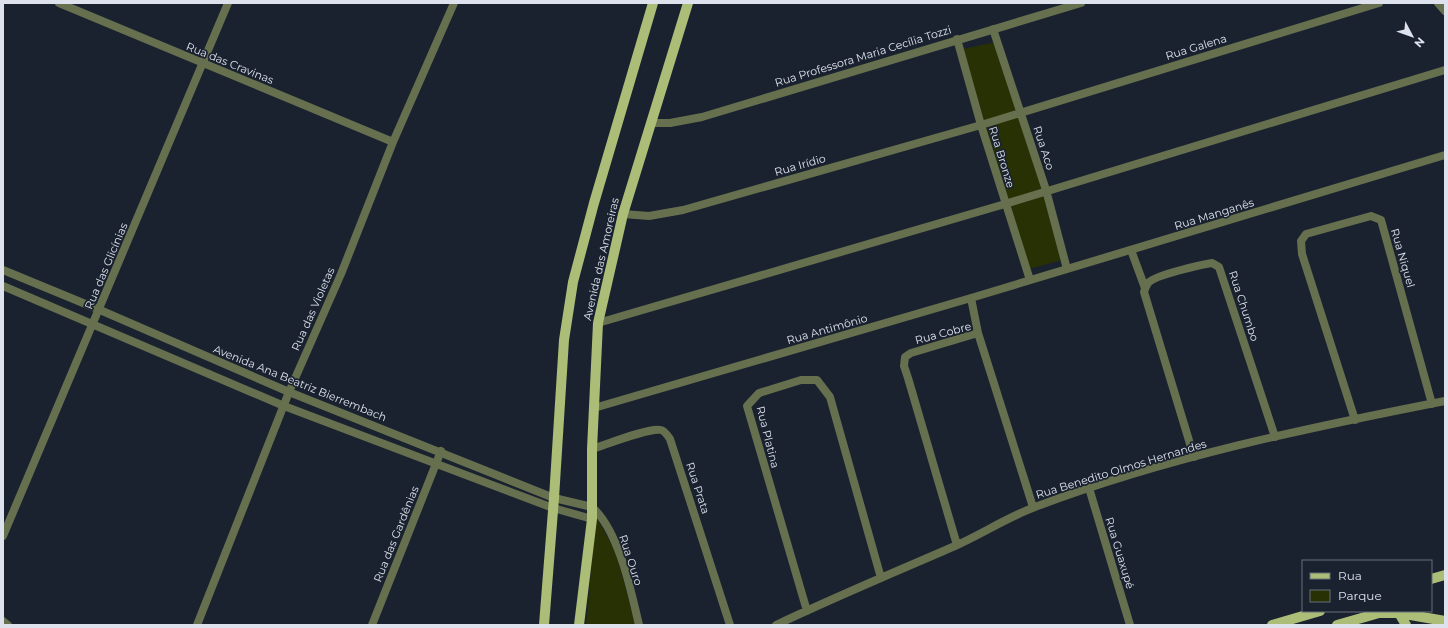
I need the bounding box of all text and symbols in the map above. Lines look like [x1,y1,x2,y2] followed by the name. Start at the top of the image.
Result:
[1392,16,1432,56] north arrow
[773,22,953,90] street label: Rua Professora Maria Cecília Tozzi
[1164,31,1228,63] street label: Rua Galena
[1411,35,1428,51] text: N
[184,39,276,87] street label: Rua das Cravinas
[986,124,1018,190] street label: Rua Bronze
[1030,124,1058,172] street label: Rua Aco
[773,151,827,179] street label: Rua Irídio
[1172,195,1256,233] street label: Rua Manganês
[580,196,622,322] street label: Avenida das Amoreiras
[81,220,131,311] street label: Rua das Glicínias
[1388,227,1418,289] street label: Rua Niquel
[288,264,338,353] street label: Rua das Violetas
[1226,269,1262,343] street label: Rua Chumbo
[785,311,869,347] street label: Rua Antimônio
[913,319,973,347] street label: Rua Cobre
[211,342,389,424] street label: Avenida Ana Beatriz Bierrembach
[754,405,782,469] street label: Rua Platina
[1034,436,1209,502] street label: Rua Benedito Olmos Hernandes
[683,460,713,516] street label: Rua Prata
[370,483,422,584] street label: Rua das Gardênias
[1102,515,1138,591] street label: Rua Guaxupé
[616,533,646,587] street label: Rua Ouro
[1302,560,1432,612] legend
[1338,568,1362,583] text: Rua
[1338,588,1382,603] text: Parque

